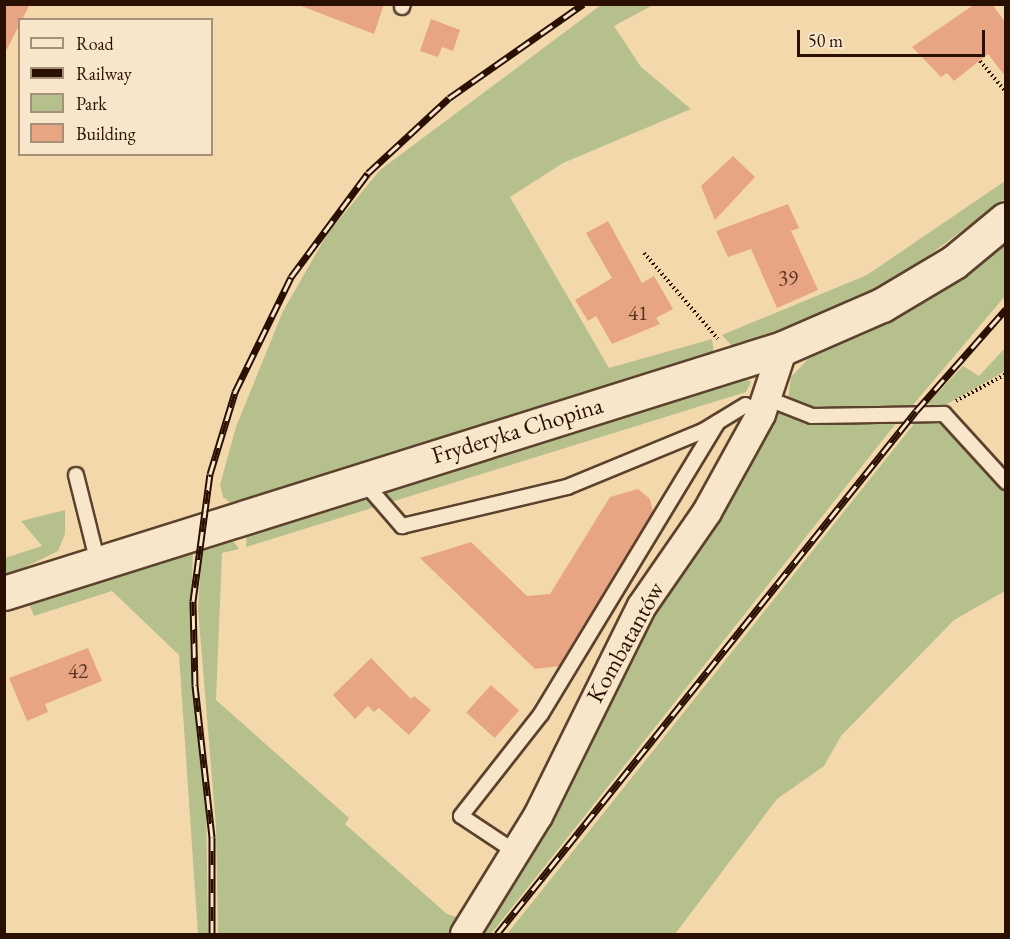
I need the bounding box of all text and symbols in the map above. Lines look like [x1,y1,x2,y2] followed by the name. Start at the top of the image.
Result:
[18,18,213,156] legend
[800,18,988,56] scale bar
[808,29,843,52] text: 50 m
[76,32,114,55] text: Road
[76,62,132,85] text: Railway
[76,92,107,115] text: Park
[76,122,136,145] text: Building
[778,265,798,291] house number: 39
[628,300,648,326] house number: 41
[428,390,606,470] street label: Fryderyka Chopina
[580,577,670,707] street label: Kombatantów
[68,658,88,684] house number: 42

